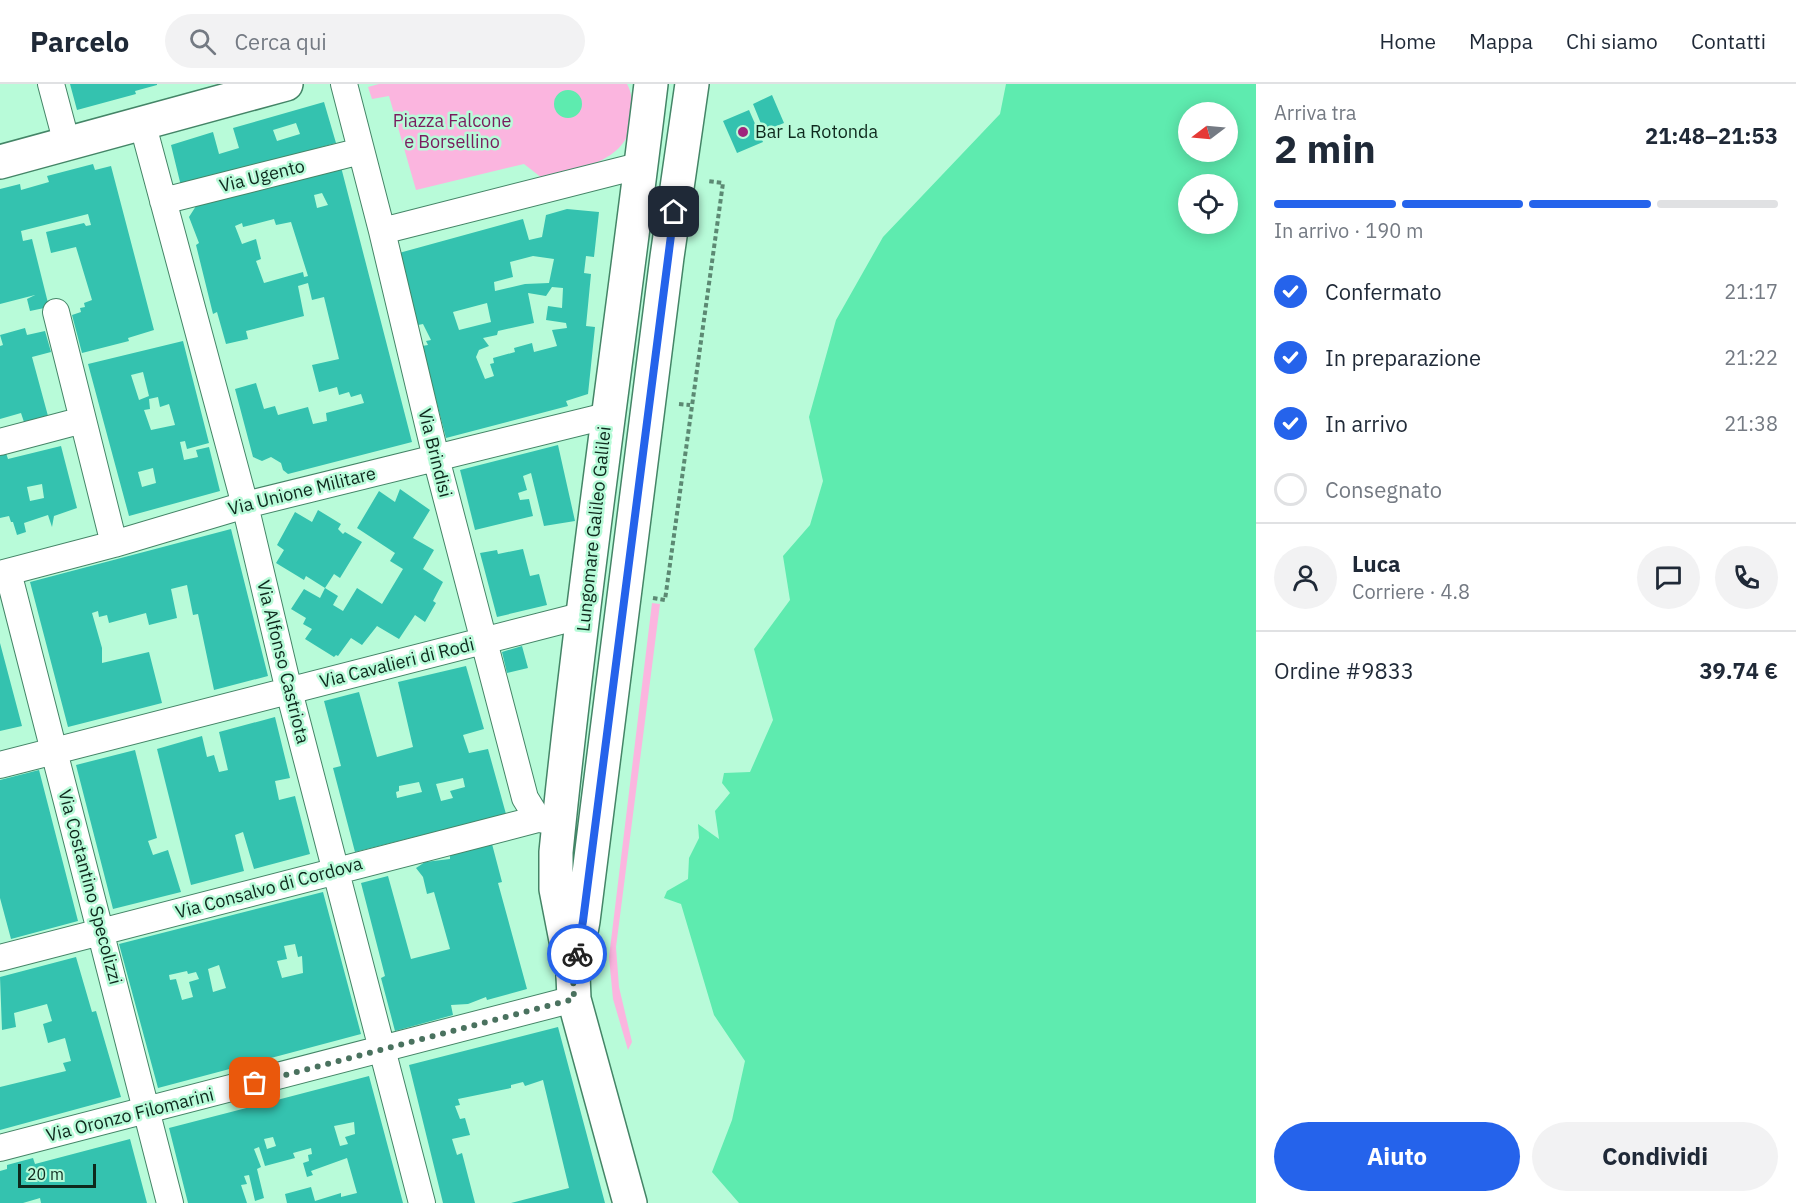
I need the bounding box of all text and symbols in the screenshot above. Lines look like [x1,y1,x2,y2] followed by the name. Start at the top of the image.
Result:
[165,14,585,68] search box
[30,23,129,60] text: Parcelo
[186,25,219,58] icon: search
[234,27,327,56] text: Cerca qui
[1380,27,1436,55] text: Home
[1469,27,1533,55] text: Mappa
[1566,27,1658,55] text: Chi siamo
[1691,27,1766,55] text: Contatti
[1274,99,1357,126] text: Arriva tra
[1178,102,1238,162] north arrow
[1178,102,1238,234] map controls
[393,109,511,153] park label: Piazza Falcone e Borsellino
[755,120,878,143] place label: Bar La Rotonda
[1645,121,1778,150] text: 21:48–21:53
[1274,123,1376,174] text: 2 min
[736,125,750,139] marker: Bar La Rotonda
[217,154,307,197] street label: Via Ugento
[1178,174,1238,234] button: locate
[648,186,699,237] pin
[657,195,690,228] icon: home
[1274,217,1423,244] text: In arrivo · 190 m
[1274,275,1307,308] icon: check
[1325,277,1442,306] text: Confermato
[1724,278,1778,305] text: 21:17
[1274,341,1307,374] icon: check
[1325,343,1481,372] text: In preparazione
[1724,344,1778,371] text: 21:22
[413,406,458,500] street label: Via Brindisi
[1274,407,1307,440] icon: check
[1325,409,1408,438] text: In arrivo
[1724,410,1778,437] text: 21:38
[571,425,616,633] street label: Lungomare Galileo Galilei
[226,461,378,520] street label: Via Unione Militare
[1325,475,1442,504] text: Consegnato
[1274,546,1337,609] button: person
[1637,546,1700,609] button: chat
[1715,546,1778,609] button: phone
[1352,549,1401,578] text: Luca
[252,578,315,746] street label: Via Alfonso Castriota
[1352,578,1470,605] text: Corriere · 4.8
[317,632,476,693] street label: Via Cavalieri di Rodi
[1274,656,1414,685] text: Ordine #9833
[1699,656,1778,685] text: 39.74 €
[53,787,128,987] street label: Via Costantino Specolizzi
[173,851,365,924] street label: Via Consalvo di Cordova
[547,924,607,984] courier
[561,938,594,971] icon: bike
[229,1057,280,1108] pin
[238,1066,271,1099] icon: bag
[44,1083,216,1146] street label: Via Oronzo Filomarini
[1274,1122,1520,1191] button: Aiuto
[1532,1122,1778,1191] button: Condividi
[18,1161,96,1188] scale bar
[27,1164,64,1184] text: 20 m

